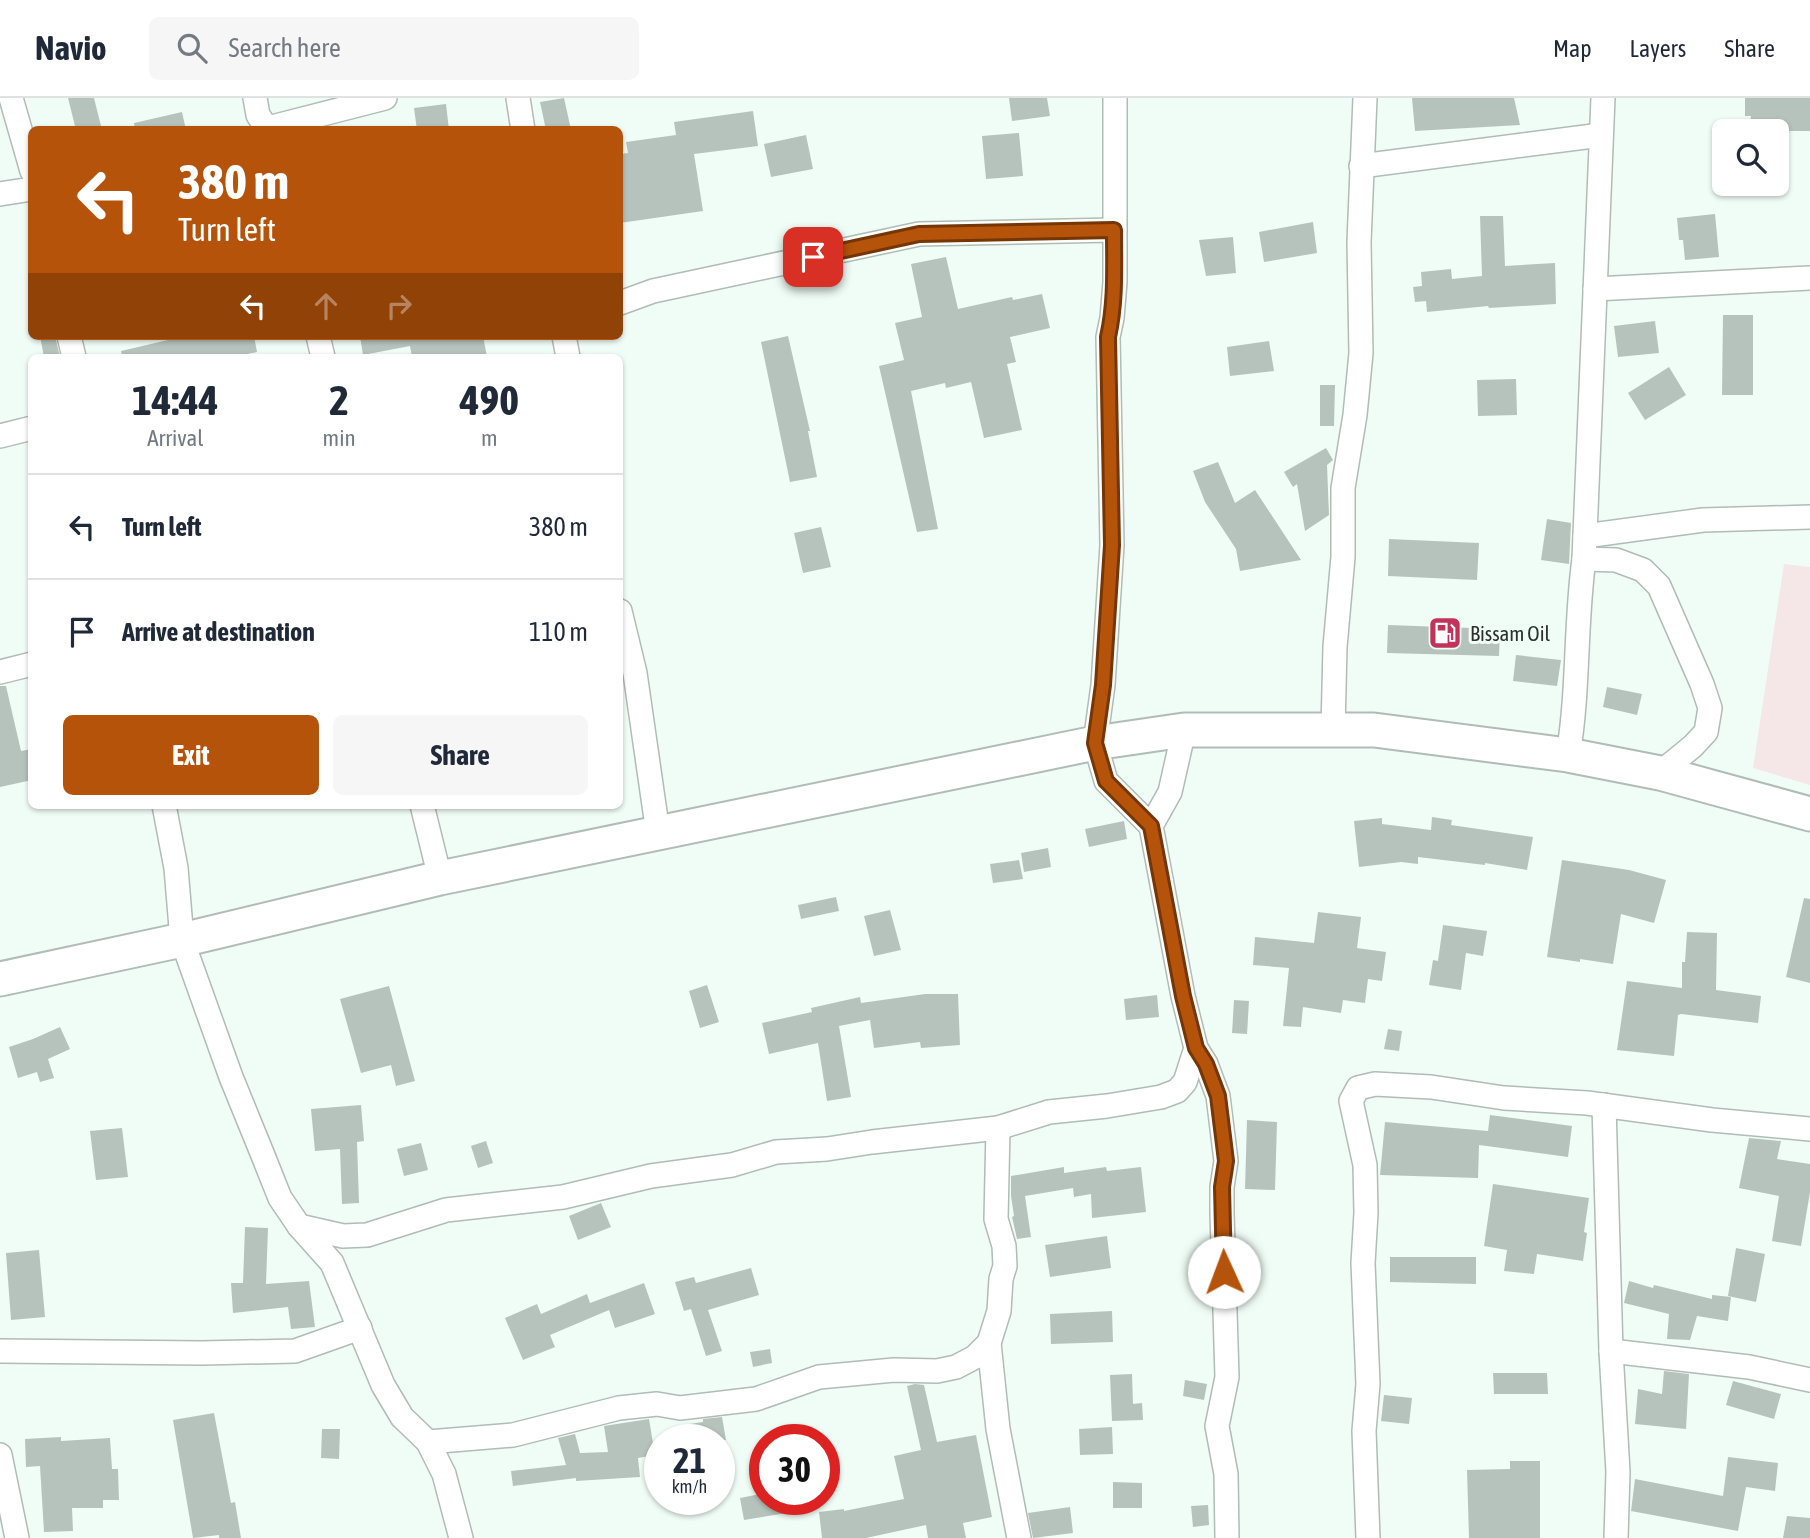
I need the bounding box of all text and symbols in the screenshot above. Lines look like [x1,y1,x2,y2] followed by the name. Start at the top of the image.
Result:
[149,17,639,80] search box
[35,29,107,67] text: Navio
[173,29,211,67] icon: search
[229,33,341,63] text: Search here
[1553,35,1592,62] text: Map
[1630,35,1686,62] text: Layers
[1724,35,1775,62] text: Share
[1712,119,1789,196] map controls
[1712,119,1789,196] button: search
[178,153,289,209] text: 380 m
[63,154,154,245] icon: left
[178,211,276,248] text: Turn left
[783,227,843,287] pin
[794,238,832,276] icon: arrive
[234,287,272,325] icon: left
[307,287,345,325] icon: ahead
[380,287,418,325] icon: right
[132,376,219,424] text: 14:44
[329,376,349,424] text: 2
[460,376,519,424] text: 490
[147,425,203,451] text: Arrival
[323,425,356,451] text: min
[481,425,498,451] text: m
[63,508,101,546] icon: left
[122,512,202,542] text: Turn left
[529,512,588,542] text: 380 m
[63,613,101,651] icon: arrive
[1426,614,1464,652] fuel station icon: Bissam Oil
[122,617,315,647] text: Arrive at destination
[529,617,588,647] text: 110 m
[1470,621,1550,645] place label: Bissam Oil
[63,715,319,795] button: Exit
[333,715,588,795] button: Share
[1187,1235,1261,1309] position arrow
[749,1424,840,1515] speed limit sign: 30
[673,1440,706,1480] text: 21
[672,1476,707,1497] text: km/h

